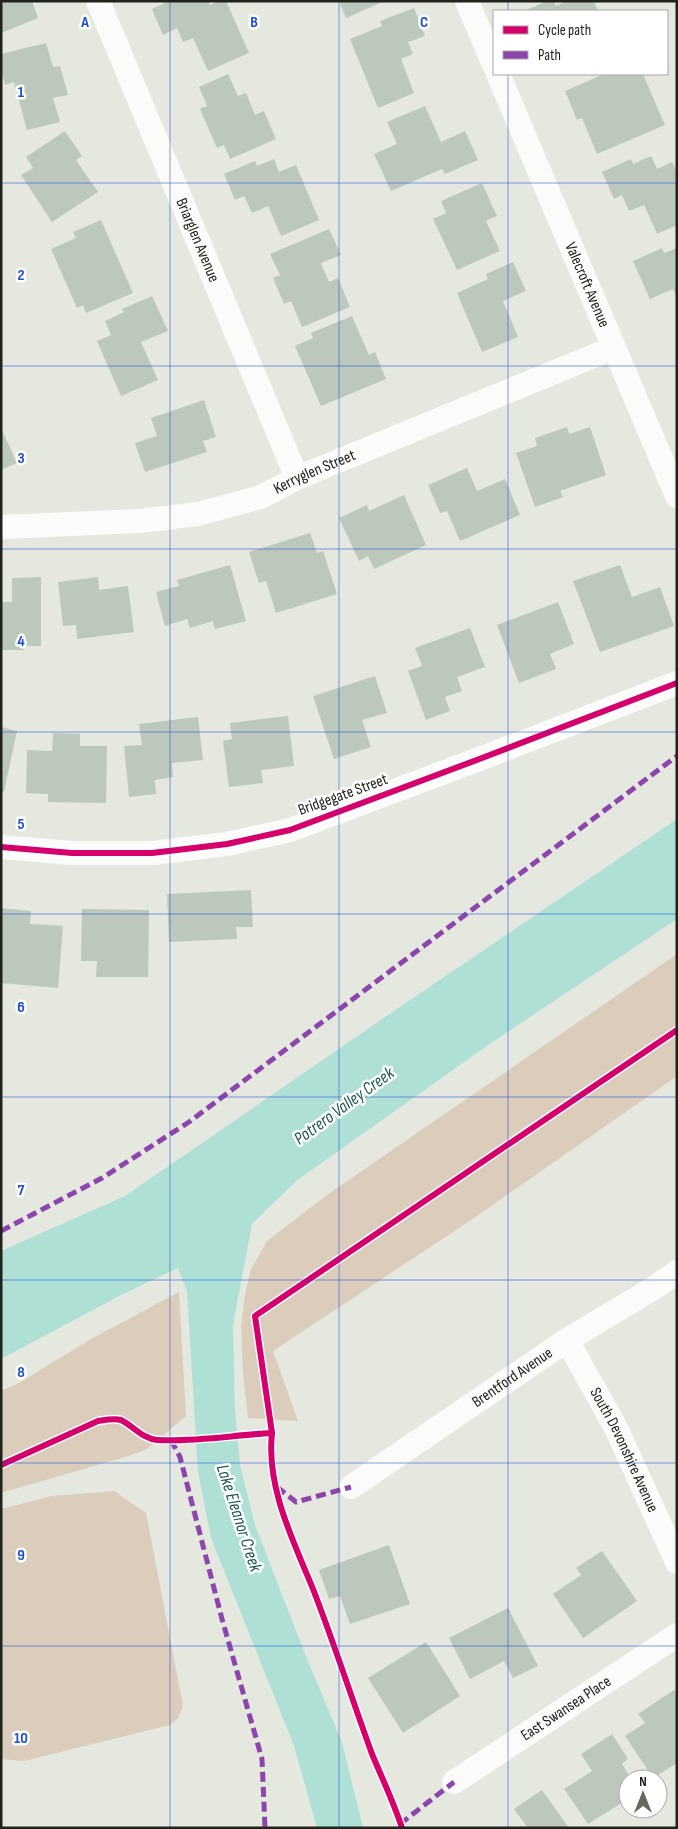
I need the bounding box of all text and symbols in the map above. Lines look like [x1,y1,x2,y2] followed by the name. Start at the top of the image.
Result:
[493,10,668,75] legend
[80,13,89,32] text: A
[250,13,258,32] text: B
[420,13,428,32] text: C
[538,21,591,40] text: Cycle path
[538,46,561,65] text: Path
[18,83,25,102] text: 1
[172,195,224,285] street label: Briarglen Avenue
[561,239,614,330] street label: Valecroft Avenue
[17,266,25,285] text: 2
[270,445,358,498] street label: Kerryglen Street
[17,449,25,468] text: 3
[17,632,25,651] text: 4
[296,770,390,820] street label: Bridgegate Street
[17,815,25,834] text: 5
[17,998,25,1017] text: 6
[290,1062,399,1149] water label: Potrero Valley Creek
[18,1181,25,1200] text: 7
[468,1343,556,1411] street label: Brentford Avenue
[17,1363,25,1382] text: 8
[586,1384,663,1515] street label: South Devonshire Avenue
[212,1462,267,1576] water label: Lake Eleanor Creek
[17,1546,25,1565] text: 9
[517,1672,615,1745] street label: East Swansea Place
[14,1729,28,1748] text: 10
[618,1769,668,1819] north arrow
[639,1773,647,1790] text: N

